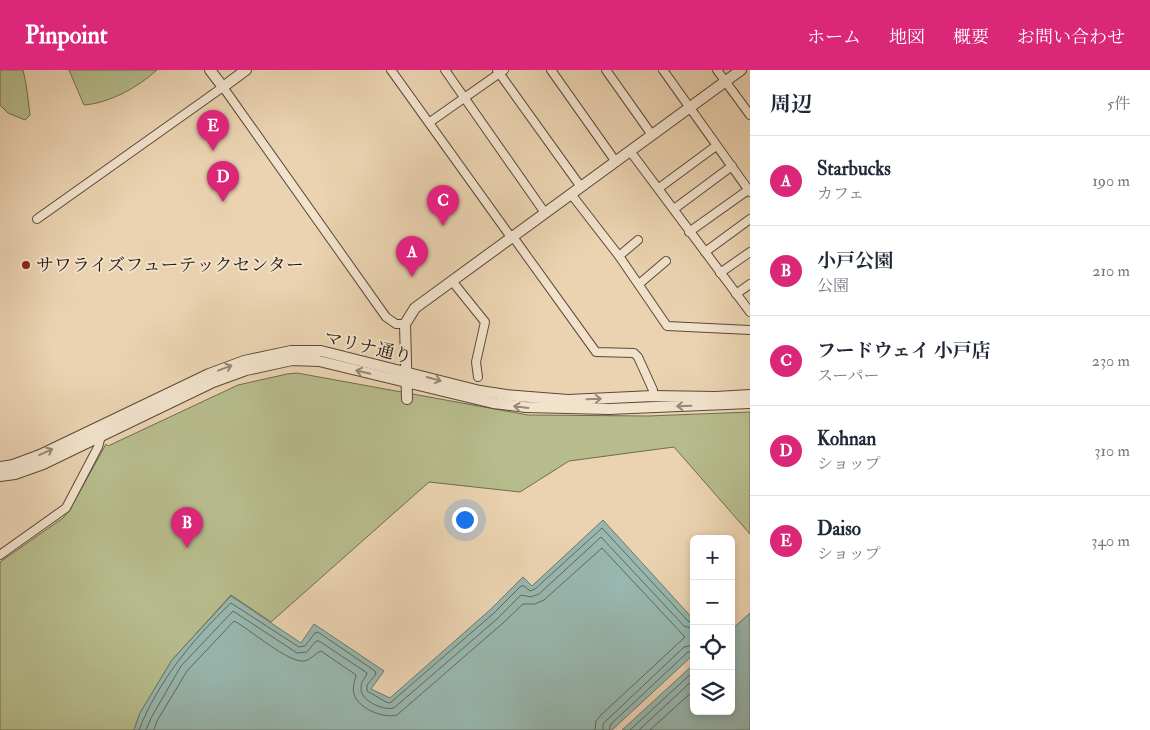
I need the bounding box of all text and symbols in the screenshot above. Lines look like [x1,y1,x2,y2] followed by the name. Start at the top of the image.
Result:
[25,20,108,51] text: Pinpoint
[807,26,861,49] text: ホーム
[889,26,925,49] text: 地図
[953,26,989,49] text: 概要
[1017,26,1125,49] text: お問い合わせ
[770,91,812,118] text: 周辺
[1107,94,1130,114] text: 5件
[197,110,229,151] pin: E
[817,157,891,181] text: Starbucks
[207,161,239,202] pin: D
[781,171,791,191] text: A
[1092,171,1130,191] text: 190 m
[817,184,864,204] text: カフェ
[427,185,459,226] pin: C
[396,236,428,277] pin: A
[817,249,893,273] text: 小戸公園
[36,254,304,277] place label: サワライズフューテックセンター
[20,259,32,271] marker: サワライズフューテックセンター
[781,261,791,281] text: B
[1092,261,1130,281] text: 210 m
[817,276,849,296] text: 公園
[322,326,414,369] street label: マリナ通り
[817,339,991,363] text: フードウェイ 小戸店
[780,351,792,371] text: C
[1092,351,1130,371] text: 230 m
[217,363,232,372] one-way arrow
[817,366,879,386] text: スーパー
[355,367,371,376] one-way arrow
[425,375,441,384] one-way arrow
[586,394,602,403] one-way arrow
[676,401,692,411] one-way arrow
[514,402,530,412] one-way arrow
[817,427,876,451] text: Kohnan
[779,441,793,461] text: D
[1094,441,1130,461] text: 310 m
[38,447,53,456] one-way arrow
[817,454,881,474] text: ショップ
[171,507,203,548] pin: B
[452,507,478,533] your location
[817,517,861,541] text: Daiso
[780,531,792,551] text: E
[1091,531,1130,551] text: 340 m
[690,535,735,715] map controls
[690,535,735,580] button: +
[817,544,881,564] text: ショップ
[690,580,735,625] button: −
[690,625,735,670] button: locate
[690,670,735,715] button: layers

